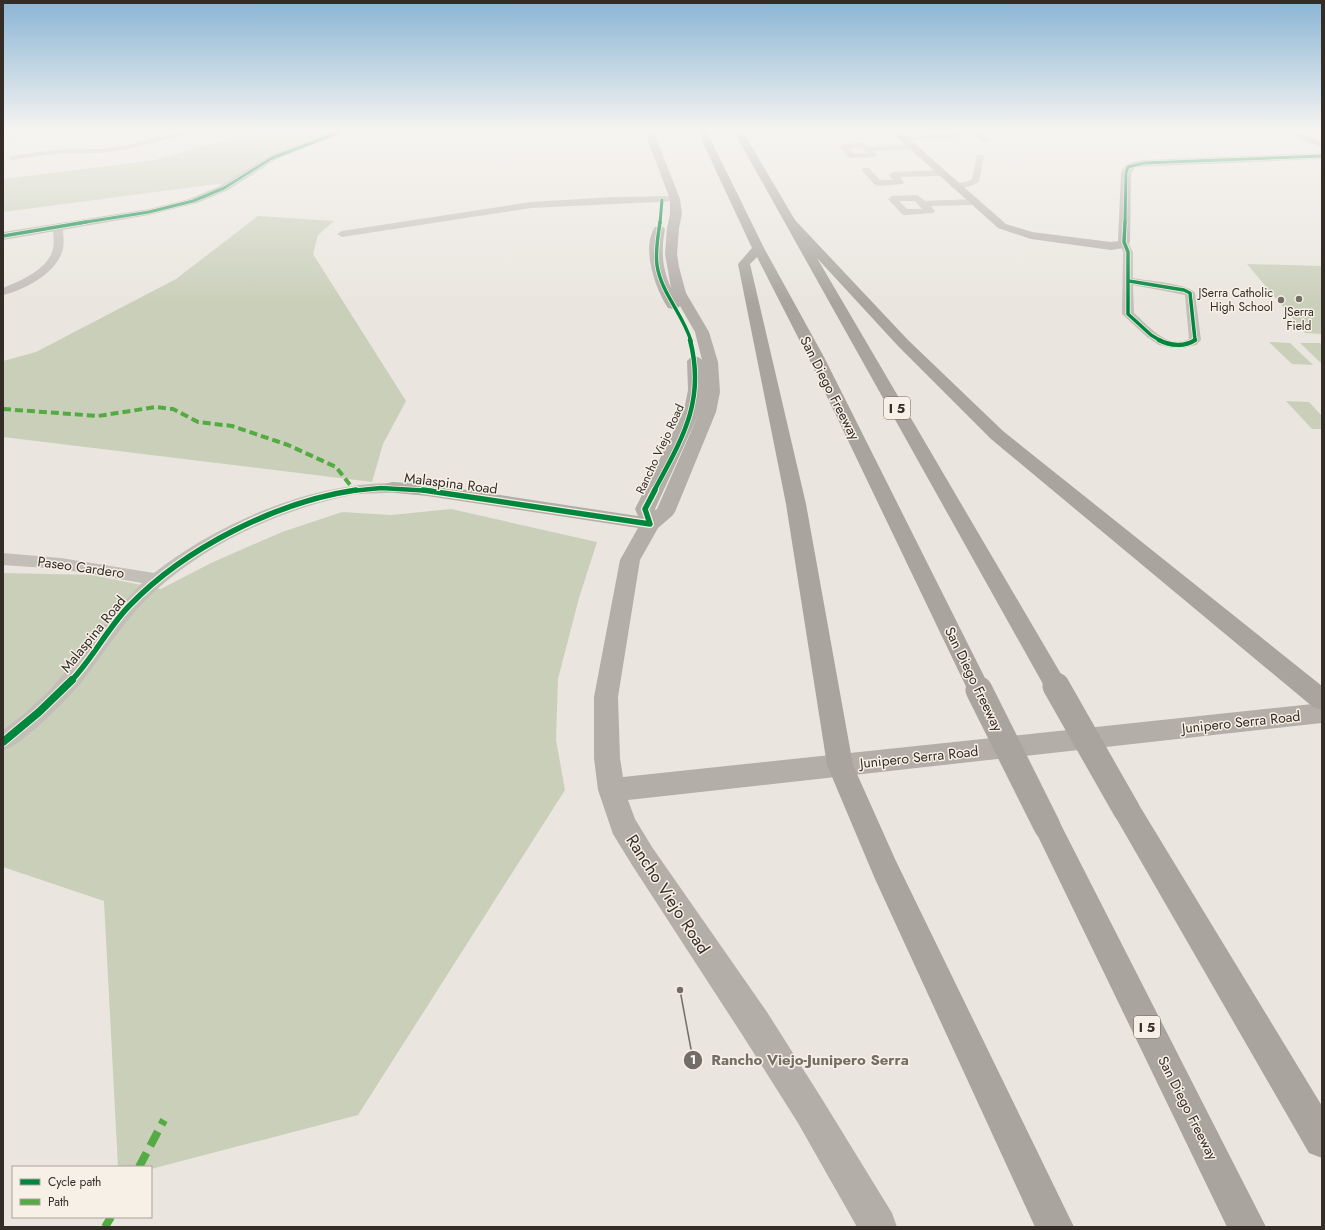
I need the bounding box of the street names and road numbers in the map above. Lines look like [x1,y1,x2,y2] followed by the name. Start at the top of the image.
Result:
[795,333,865,444] street label: San Diego Freeway
[884,397,910,419] road number: I 5
[631,401,689,497] street label: Rancho Viejo Road
[403,467,499,499] street label: Malaspina Road
[36,551,126,583] street label: Paseo Cardero
[56,591,130,677] street label: Malaspina Road
[940,623,1008,735] street label: San Diego Freeway
[1179,706,1301,738] street label: Junipero Serra Road
[857,741,979,773] street label: Junipero Serra Road
[620,830,716,958] street label: Rancho Viejo Road
[1134,1016,1160,1038] road number: I 5
[1153,1053,1223,1164] street label: San Diego Freeway

